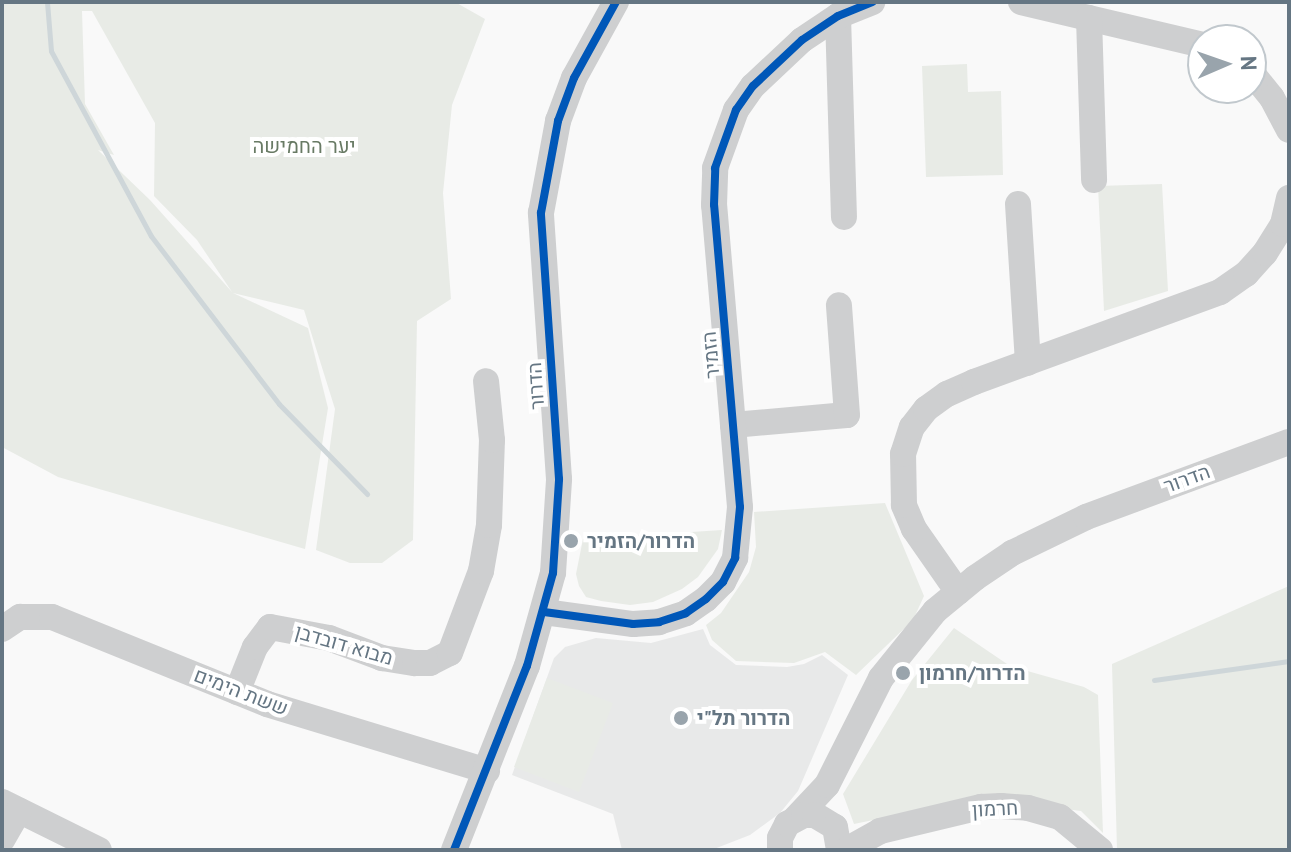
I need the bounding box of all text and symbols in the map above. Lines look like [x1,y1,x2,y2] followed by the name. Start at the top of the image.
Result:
[1187,24,1267,104] north arrow
[1235,56,1263,71] text: N
[252,134,356,158] park label: יער החמישה
[697,330,725,380] street label: הזמיר
[522,361,550,411] street label: הדרור
[1160,460,1214,498] street label: הדרור
[587,529,695,553] place label: הדרור/הזמיר
[562,532,580,550] marker: הדרור/הזמיר
[292,620,396,670] street label: מבוא דובדבן
[919,661,1026,685] place label: הדרור/חרמון
[191,663,291,721] street label: ששת הימים
[894,664,912,682] marker: הדרור/חרמון
[697,706,790,730] place label: הדרור תל"י
[672,709,690,727] marker: הדרור תל"י
[971,796,1019,822] street label: חרמון

